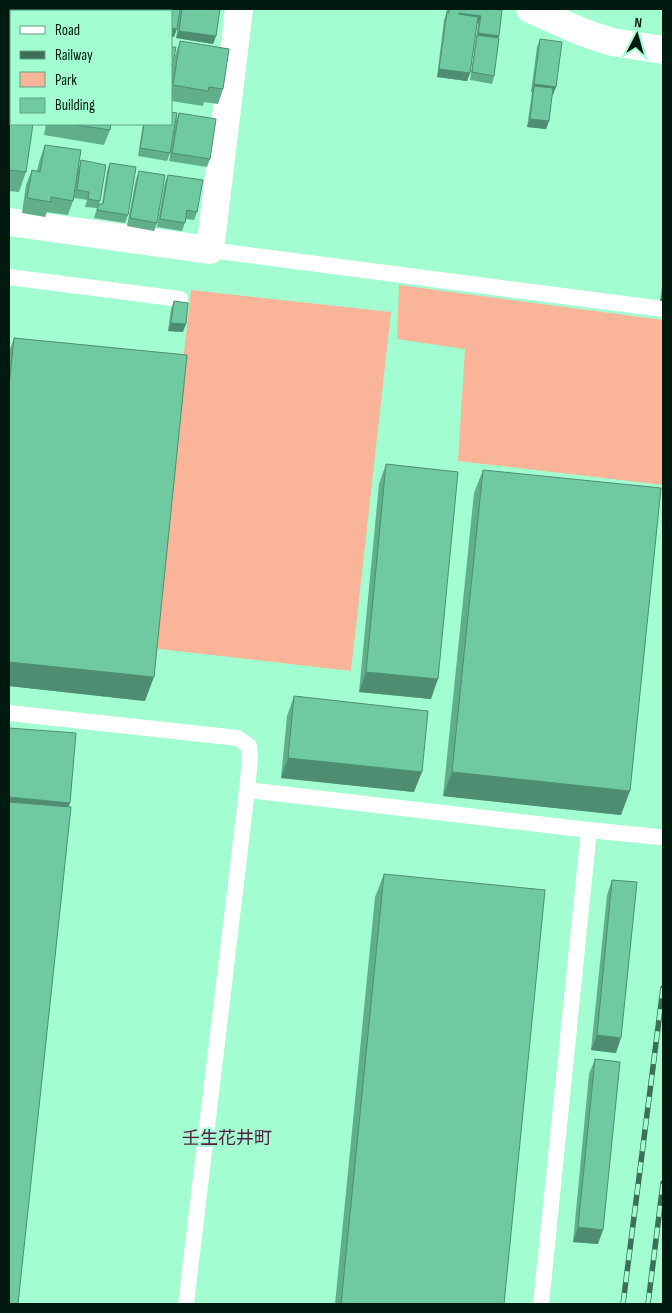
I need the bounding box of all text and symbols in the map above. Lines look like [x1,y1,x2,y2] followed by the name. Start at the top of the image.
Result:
[10,10,172,125] legend
[612,10,662,60] north arrow
[634,14,643,31] text: N
[55,21,80,40] text: Road
[55,46,93,65] text: Railway
[55,71,77,90] text: Park
[55,96,95,115] text: Building
[182,1128,272,1149] district label: 壬生花井町

